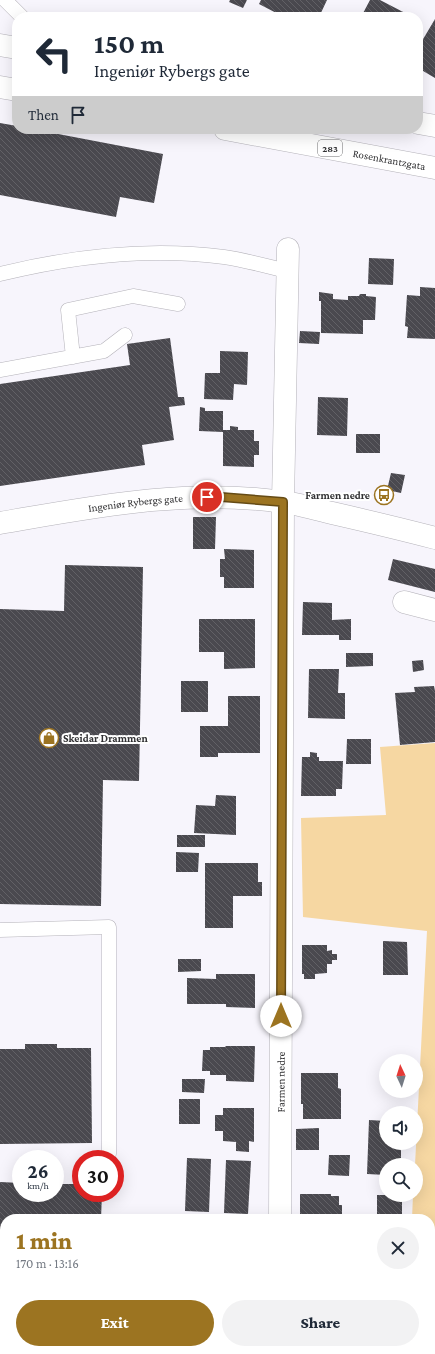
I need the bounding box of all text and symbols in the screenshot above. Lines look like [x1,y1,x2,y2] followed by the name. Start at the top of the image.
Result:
[28,28,80,80] icon: left
[94,28,164,59] text: 150 m
[94,61,250,81] text: Ingeniør Rybergs gate
[67,104,89,126] icon: arrive
[28,107,59,123] text: Then
[318,140,342,156] road number: 283
[352,147,427,172] street label: Rosenkrantzgata
[190,480,224,514] pin
[373,484,395,506] bus stop icon: Farmen nedre
[196,486,218,508] icon: arrive
[305,489,370,501] place label: Farmen nedre
[87,492,183,514] street label: Ingeniør Rybergs gate
[38,727,60,749] shop icon: Skeidar Drammen
[63,732,148,744] place label: Skeidar Drammen
[260,995,302,1037] position arrow
[274,1051,287,1113] street label: Farmen nedre
[379,1054,423,1098] north arrow
[379,1054,423,1202] map controls
[379,1106,423,1150] button: sound
[72,1150,124,1202] speed limit sign: 30
[379,1158,423,1202] button: search
[27,1160,49,1182] text: 26
[27,1180,49,1191] text: km/h
[16,1227,72,1254] text: 1 min
[377,1227,419,1269] button: close
[16,1256,79,1271] text: 170 m · 13:16
[16,1300,214,1346] button: Exit
[222,1300,419,1346] button: Share

